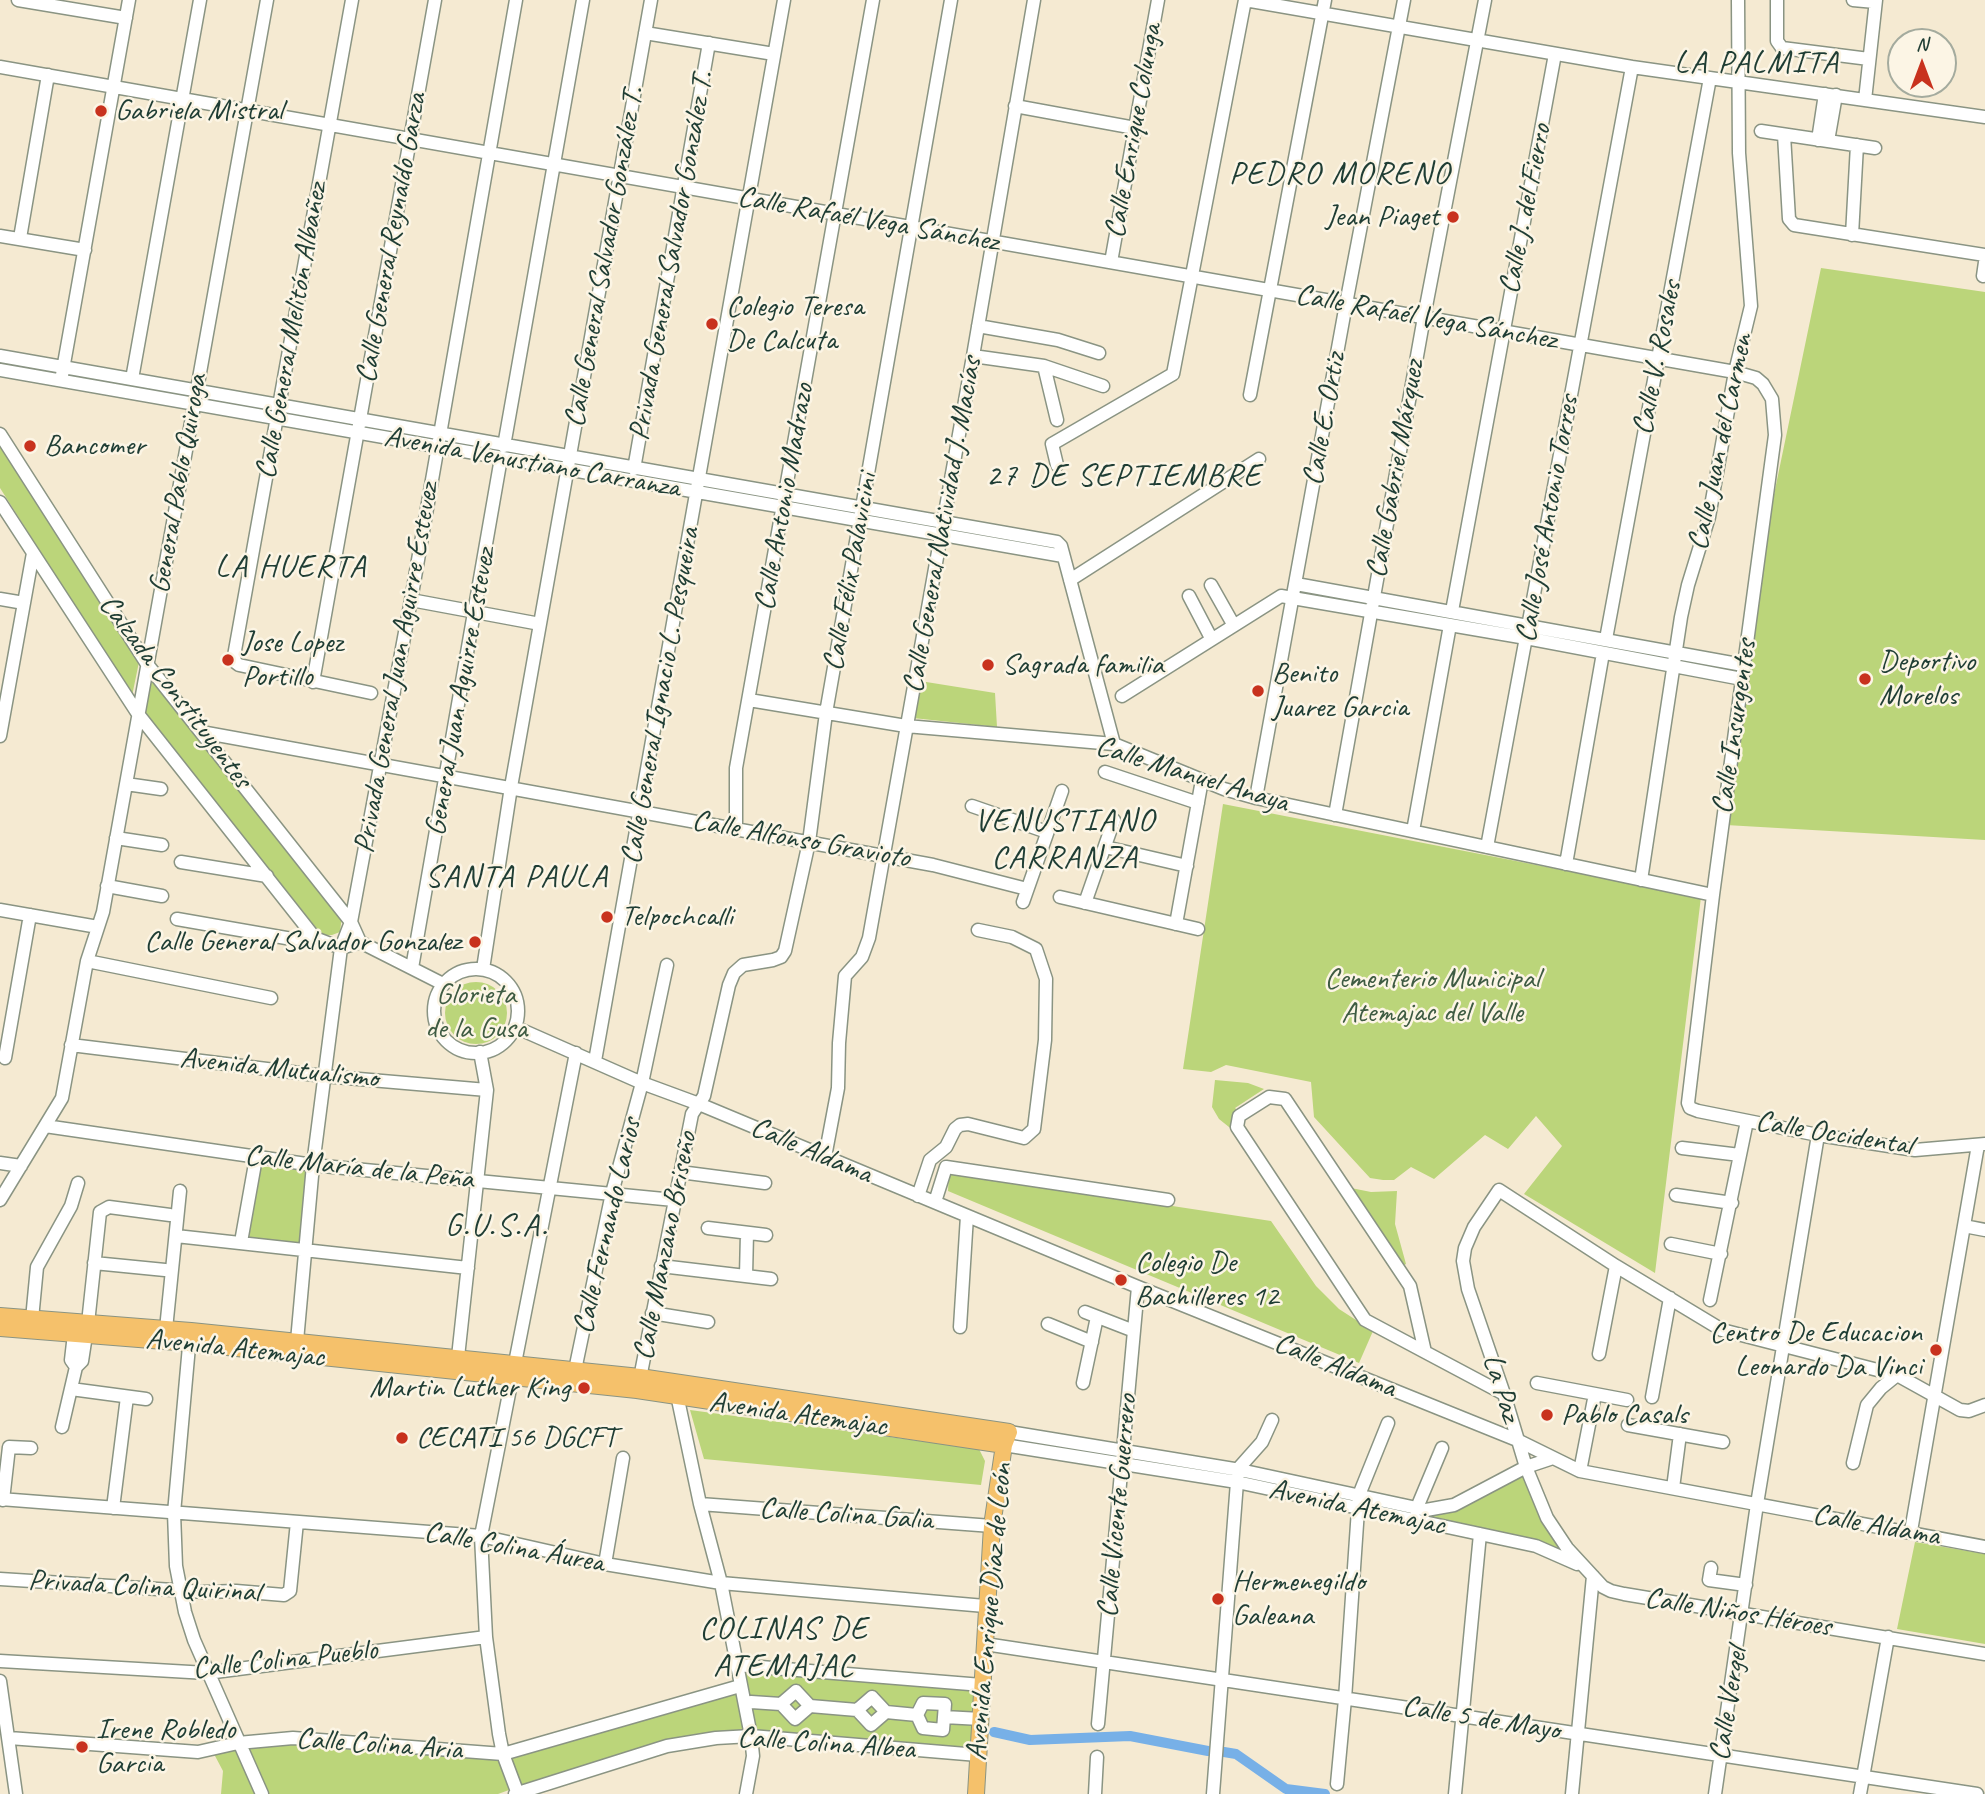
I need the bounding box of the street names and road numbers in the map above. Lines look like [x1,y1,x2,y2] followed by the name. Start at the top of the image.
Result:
[1097,21,1171,241] street label: Calle Enrique Colunga
[622,69,722,443] street label: Privada General Salvador González T.
[557,84,653,430] street label: Calle General Salvador González T.
[349,90,435,386] street label: Calle General Reynaldo Garza
[1492,121,1560,297] street label: Calle J. del Fierro
[735,179,1001,261] street label: Calle Rafaél Vega Sánchez
[248,180,336,482] street label: Calle General Melitón Albañez
[1293,277,1559,359] street label: Calle Rafaél Vega Sánchez
[1625,278,1691,438] street label: Calle V. Rosales
[1680,330,1762,554] street label: Calle Juan del Carmen
[1296,350,1354,488] street label: Calle E. Ortiz
[896,354,990,696] street label: Calle General Natividad J. Macías
[1359,357,1433,581] street label: Calle Gabriel Márquez
[142,372,216,596] street label: General Pablo Quiroga
[747,381,823,613] street label: Calle Antonio Madrazo
[1509,393,1587,645] street label: Calle José Antonio Torres
[381,419,683,507] street label: Avenida Venustiano Carranza
[816,470,886,674] street label: Calle Félix Palavicini
[347,480,447,856] street label: Privada General Juan Aguirre Estevez
[614,525,708,867] street label: Calle General Ignacio L. Pesqueira
[418,545,504,839] street label: General Juan Aguirre Estevez
[90,588,260,796] street label: Calzada Constituyentes
[1705,638,1765,816] street label: Calle Insurgentes
[1091,729,1293,821] street label: Calle Manuel Anaya
[689,803,913,877] street label: Calle Alfonso Gravioto
[178,1041,380,1097] street label: Avenida Mutualismo
[1753,1104,1915,1164] street label: Calle Occidental
[745,1109,877,1193] street label: Calle Aldama
[566,1115,650,1337] street label: Calle Fernando Larios
[626,1129,706,1363] street label: Calle Manzano Briseño
[243,1138,475,1198] street label: Calle María de la Peña
[144,1322,326,1376] street label: Avenida Atemajac
[1269,1325,1401,1407] street label: Calle Aldama
[1474,1350,1528,1426] street label: La Paz
[707,1385,889,1445] street label: Avenida Atemajac
[1090,1393,1146,1619] street label: Calle Vicente Guerrero
[959,1462,1021,1762] street label: Avenida Enrique Díaz de León
[1266,1472,1448,1544] street label: Avenida Atemajac
[758,1491,934,1539] street label: Calle Colina Galia
[1810,1497,1942,1555] street label: Calle Aldama
[421,1514,607,1582] street label: Calle Colina Áurea
[27,1563,261,1611] street label: Privada Colina Quirinal
[1642,1581,1834,1645] street label: Calle Niños Héroes
[191,1632,379,1688] street label: Calle Colina Pueblo
[1702,1645,1756,1763] street label: Calle Vergel
[1400,1689,1562,1749] street label: Calle 5 de Mayo
[736,1720,916,1768] street label: Calle Colina Albea
[295,1721,463,1769] street label: Calle Colina Aria

